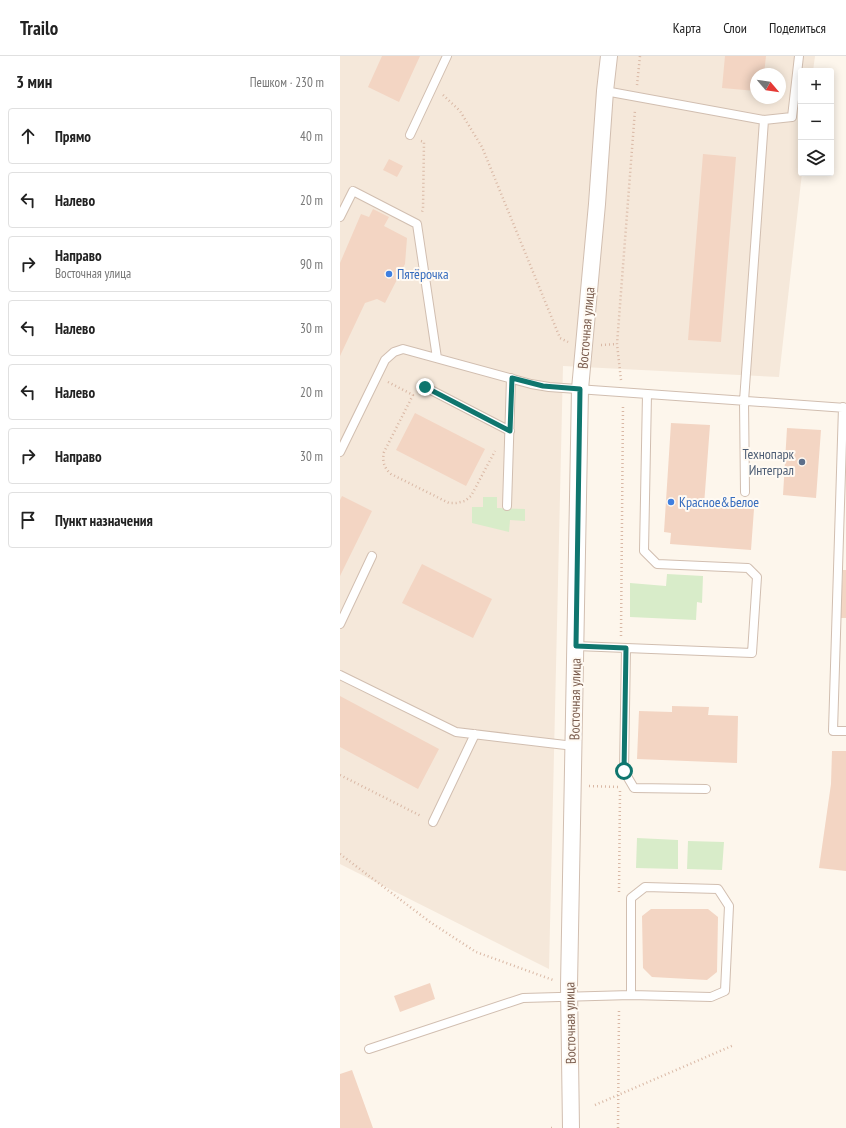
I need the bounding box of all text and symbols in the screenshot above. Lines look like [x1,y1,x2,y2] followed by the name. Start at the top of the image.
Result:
[20,16,58,40] text: Trailo
[673,19,701,37] text: Карта
[723,19,747,37] text: Слои
[769,19,826,37] text: Поделиться
[750,68,786,104] north arrow
[798,68,834,176] map controls
[798,68,834,104] button: +
[16,71,52,93] text: 3 мин
[250,74,324,91] text: Пешком · 230 m
[798,104,834,140] button: −
[17,125,39,147] icon: ahead
[55,127,91,146] text: Прямо
[300,128,323,145] text: 40 m
[798,140,834,176] button: layers
[17,189,39,211] icon: left
[55,191,95,210] text: Налево
[300,192,323,209] text: 20 m
[55,246,102,265] text: Направо
[17,253,39,275] icon: right
[300,256,323,273] text: 90 m
[55,265,131,282] text: Восточная улица
[397,265,449,283] place label: Пятёрочка
[384,269,394,279] marker: Пятёрочка
[573,286,599,370] street label: Восточная улица
[17,317,39,339] icon: left
[55,319,95,338] text: Налево
[300,320,323,337] text: 30 m
[416,378,434,396] route end
[17,381,39,403] icon: left
[55,383,95,402] text: Налево
[300,384,323,401] text: 20 m
[17,445,39,467] icon: right
[743,445,795,479] place label: Технопарк Интеграл
[55,447,102,466] text: Направо
[300,448,323,465] text: 30 m
[797,457,807,467] marker: Технопарк Интеграл
[679,493,759,511] place label: Красное&Белое
[666,497,676,507] marker: Красное&Белое
[17,509,39,531] icon: arrive
[55,511,153,530] text: Пункт назначения
[565,658,585,740] street label: Восточная улица
[615,762,633,780] route start
[560,982,580,1064] street label: Восточная улица

